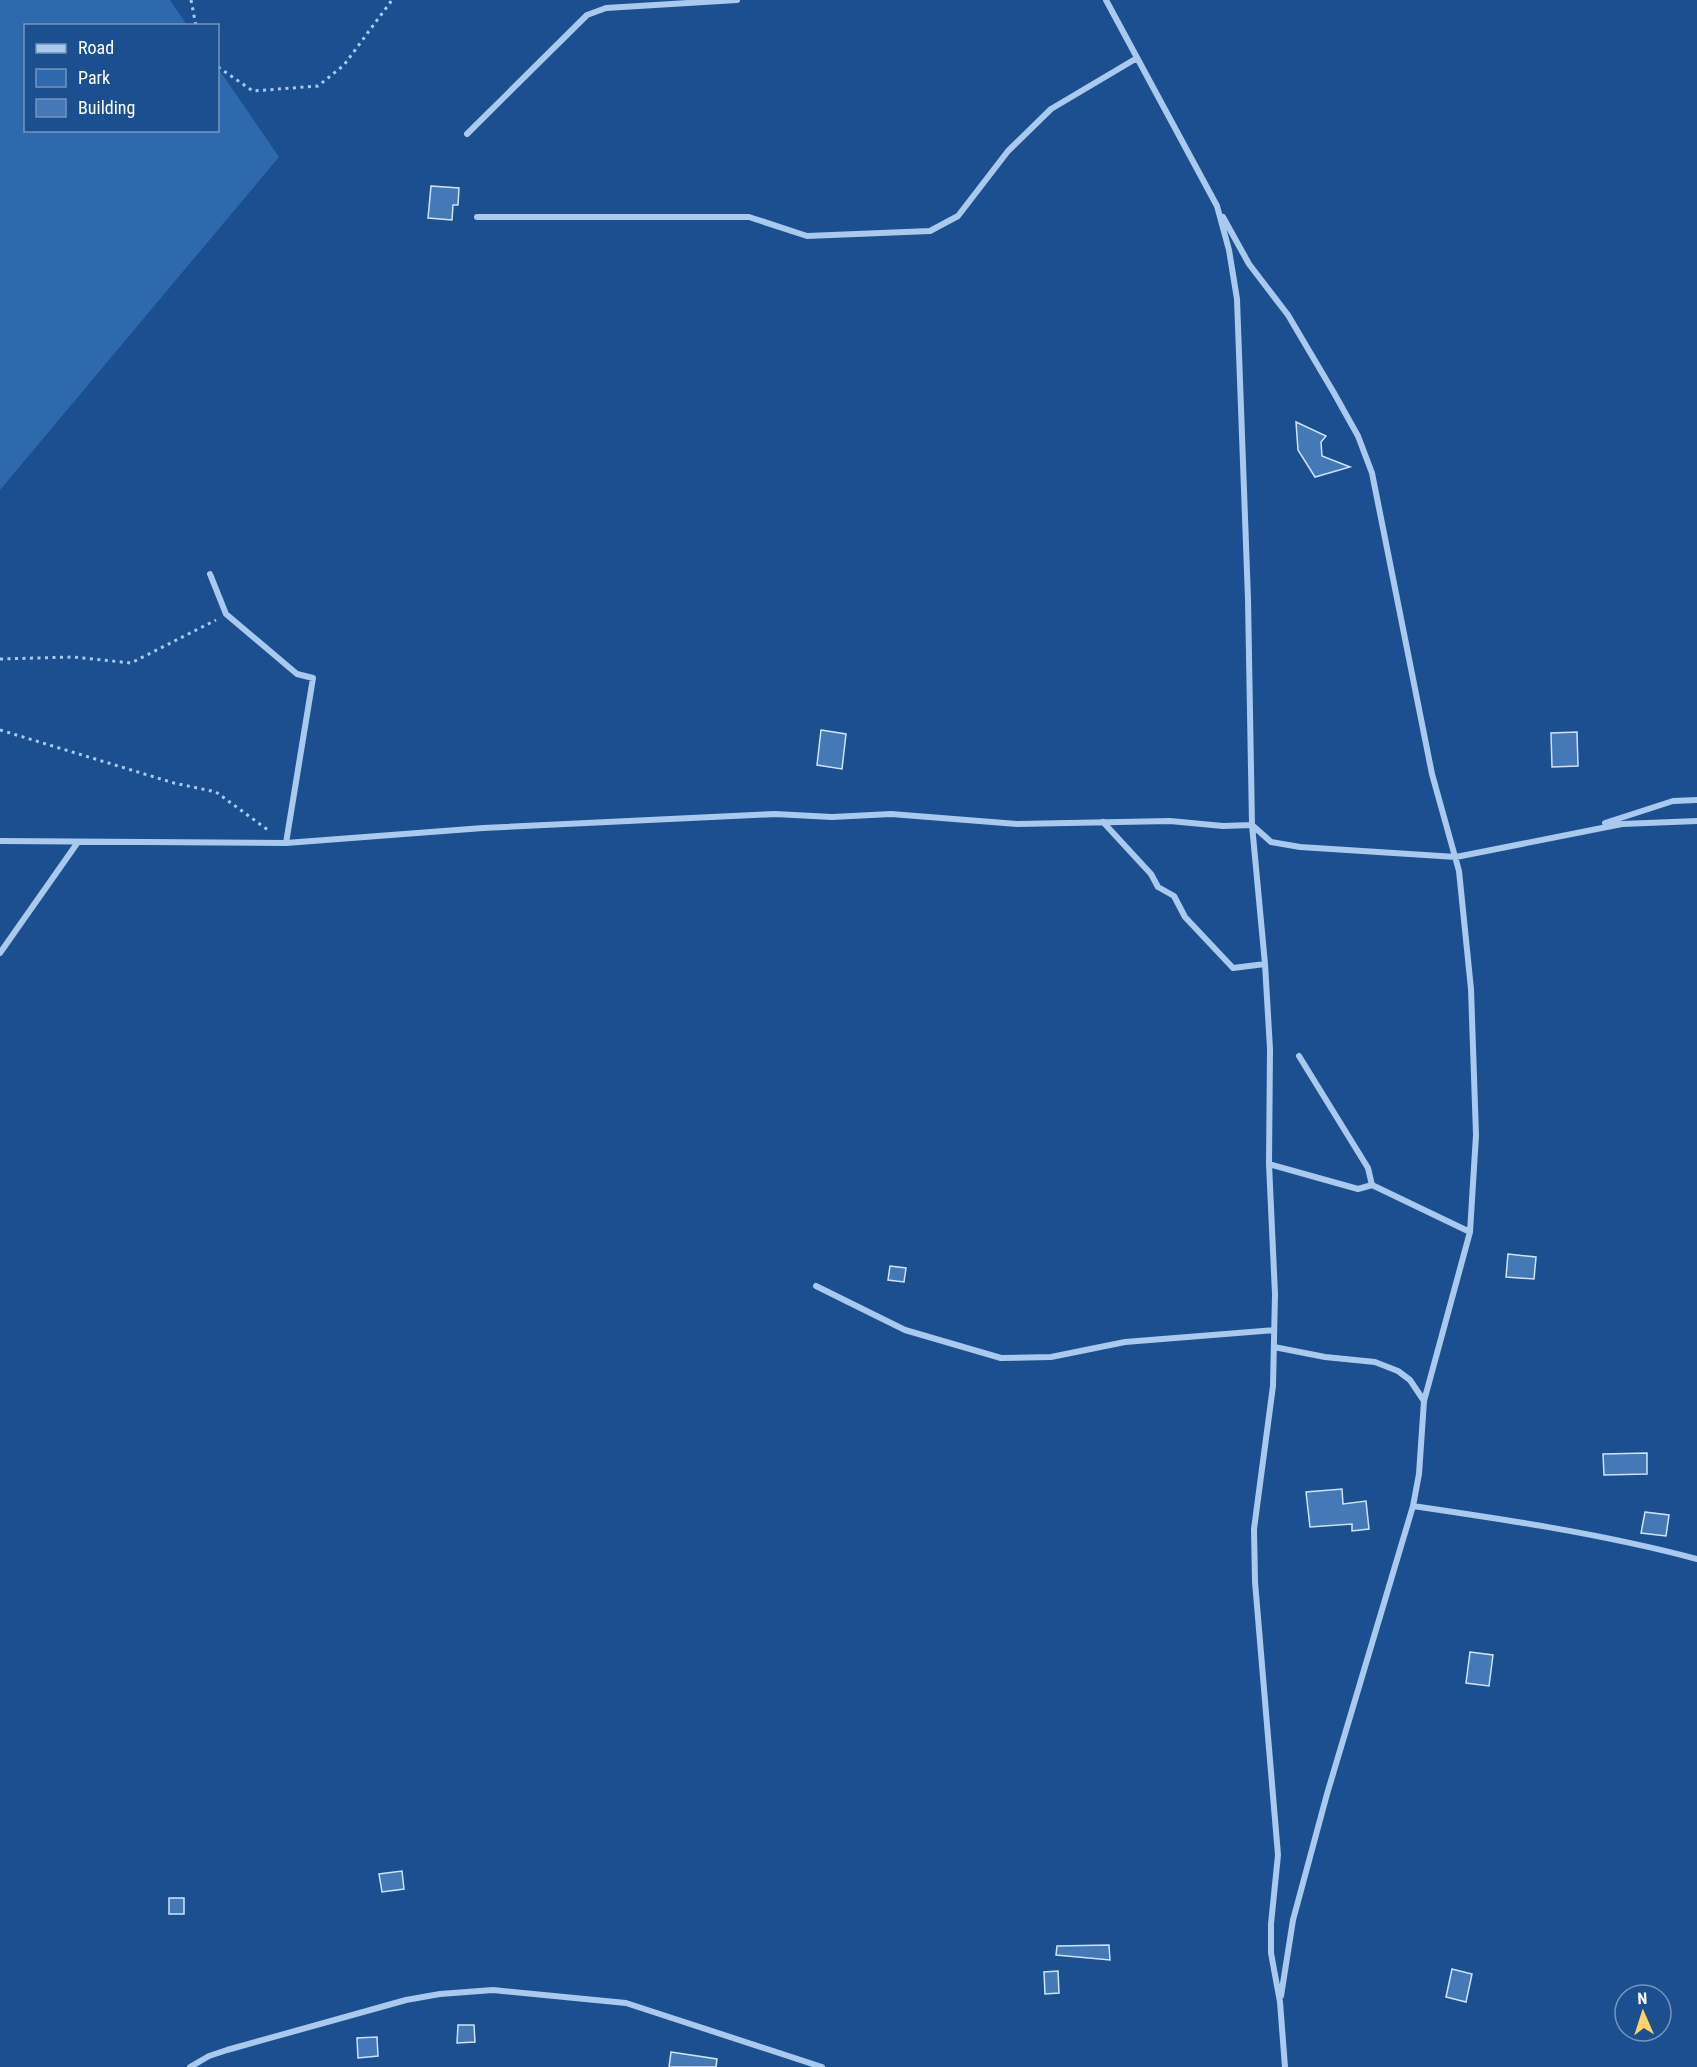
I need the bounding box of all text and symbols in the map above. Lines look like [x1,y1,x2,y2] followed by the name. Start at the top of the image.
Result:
[24,24,219,132] legend
[78,37,114,58] text: Road
[78,67,110,88] text: Park
[78,97,135,118] text: Building
[1613,1983,1673,2043] north arrow
[1637,1989,1648,2008] text: N

